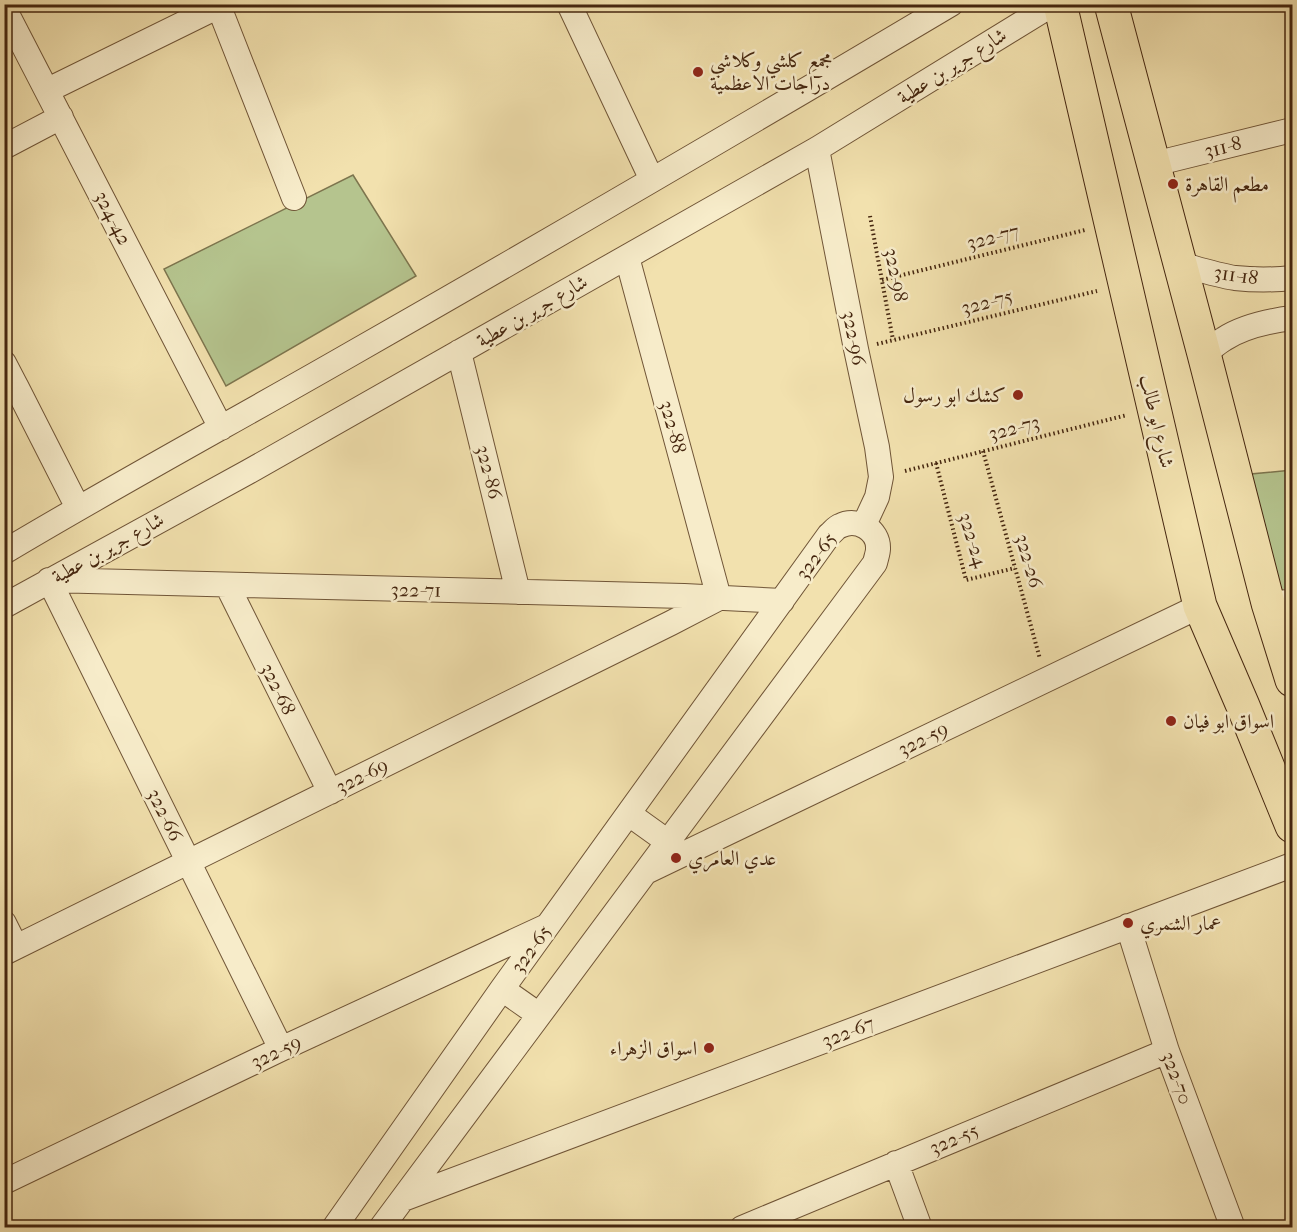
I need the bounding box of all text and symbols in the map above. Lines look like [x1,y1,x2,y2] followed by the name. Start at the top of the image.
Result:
[893,23,1014,114] street label: شارع جرير بن عطية
[710,49,832,95] place label: مجمع كلشي وكلاشي دراجات الاعظمية
[691,65,705,79] marker: مجمع كلشي وكلاشي دراجات الاعظمية
[1202,131,1244,163] street label: 311-8
[1185,173,1269,203] place label: مطعم القاهرة
[1166,177,1180,191] marker: مطعم القاهرة
[90,187,136,249] street label: 324-42
[964,219,1022,255] street label: 322-77
[880,246,912,304] street label: 322-98
[1212,260,1260,290] street label: 311-18
[472,270,595,357] street label: شارع جرير بن عطية
[959,285,1015,319] street label: 322-75
[837,309,871,367] street label: 322-96
[1129,372,1179,471] street label: شارع ابو طالب
[903,384,1006,408] place label: كشك ابو رسول
[1011,388,1025,402] marker: كشك ابو رسول
[655,398,691,456] street label: 322-88
[986,411,1042,445] street label: 322-73
[471,443,507,502] street label: 322-86
[48,508,171,593] street label: شارع جرير بن عطية
[954,510,993,571] street label: 322-24
[791,528,841,584] street label: 322-65
[1010,531,1048,591] street label: 322-26
[390,578,442,602] street label: 322-71
[256,659,300,719] street label: 322-68
[1183,710,1274,734] place label: اسواق ابو فيان
[1164,714,1178,728] marker: اسواق ابو فيان
[894,717,952,761] street label: 322-59
[332,754,392,798] street label: 322-69
[142,785,188,845] street label: 322-66
[688,847,776,874] place label: عدي العامري
[669,851,683,865] marker: عدي العامري
[1140,912,1222,939] place label: عمار الشمري
[1121,916,1135,930] marker: عمار الشمري
[506,921,556,977] street label: 322-65
[819,1011,878,1052] street label: 322-67
[247,1030,305,1074] street label: 322-59
[610,1037,697,1061] place label: اسواق الزهراء
[702,1041,716,1055] marker: اسواق الزهراء
[1157,1048,1197,1108] street label: 322-70
[926,1118,982,1160] street label: 322-55

